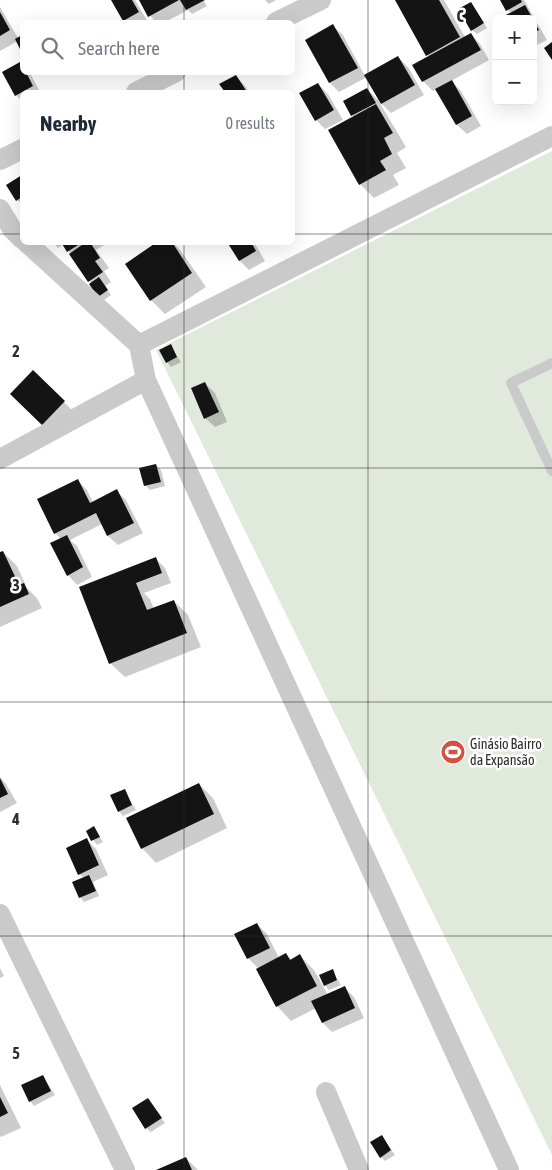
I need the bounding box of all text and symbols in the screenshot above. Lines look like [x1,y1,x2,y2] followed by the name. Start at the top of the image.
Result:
[456,7,464,25] text: C
[492,15,537,105] map controls
[492,15,537,60] button: +
[20,20,295,75] search box
[38,34,66,62] icon: search
[78,37,160,59] text: Search here
[492,60,537,105] button: −
[40,111,96,135] text: Nearby
[225,114,275,132] text: 0 results
[12,342,20,360] text: 2
[12,576,20,594] text: 3
[470,736,542,768] place label: Ginásio Bairro da Expansão
[440,739,466,765] sports icon: Ginásio Bairro da Expansão
[11,810,20,828] text: 4
[12,1044,20,1062] text: 5

